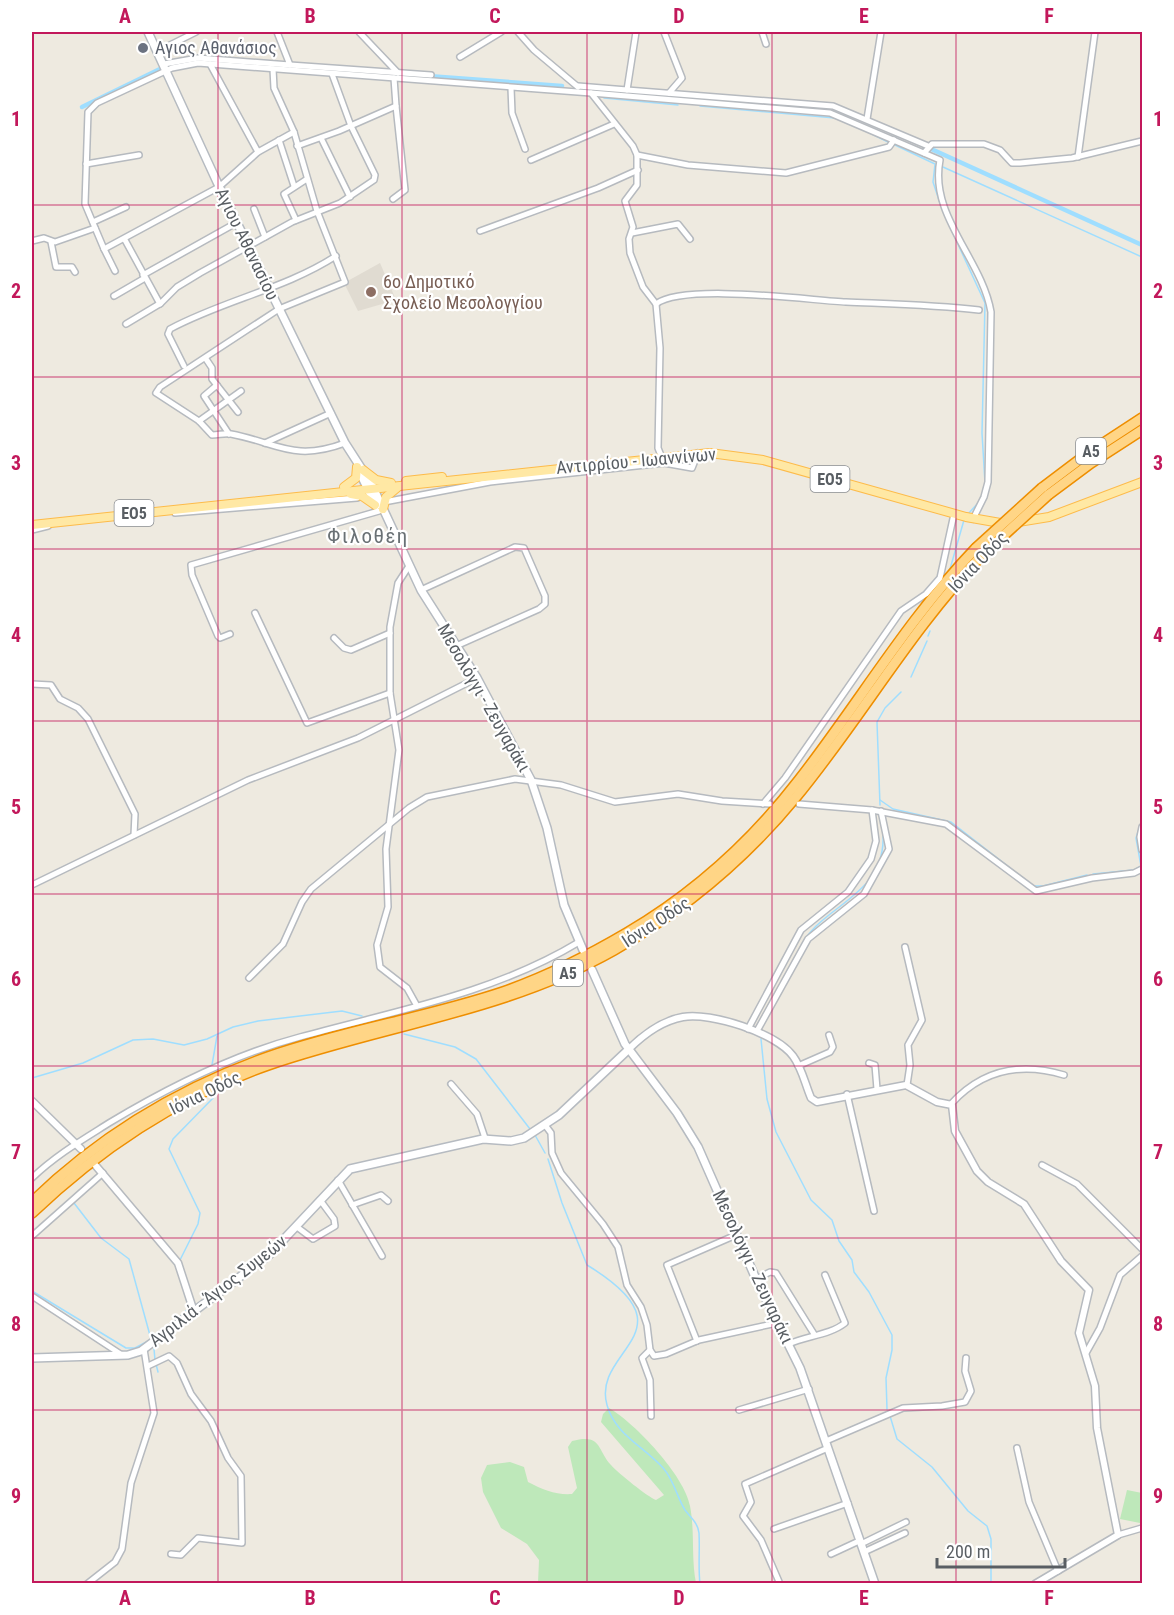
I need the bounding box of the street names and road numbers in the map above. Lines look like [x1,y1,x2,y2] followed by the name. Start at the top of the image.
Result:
[211,184,284,303] street label: Αγιου Αθανασίου
[1076,438,1106,464] road number: Α5
[555,443,717,478] street label: Αντιρρίου - Ιωαννίνων
[810,466,850,492] road number: ΕΟ5
[114,500,154,526] road number: ΕΟ5
[943,527,1012,597] street label: Ιόνια Οδός
[434,620,535,775] street label: Μεσολόγγι - Ζευγαράκι
[618,892,694,951] street label: Ιόνια Οδός
[553,960,583,986] road number: Α5
[166,1066,244,1119] street label: Ιόνια Οδός
[709,1187,798,1347] street label: Μεσολόγγι - Ζευγαράκι
[145,1230,291,1351] street label: Αγριλιά - Άγιος Συμεών

